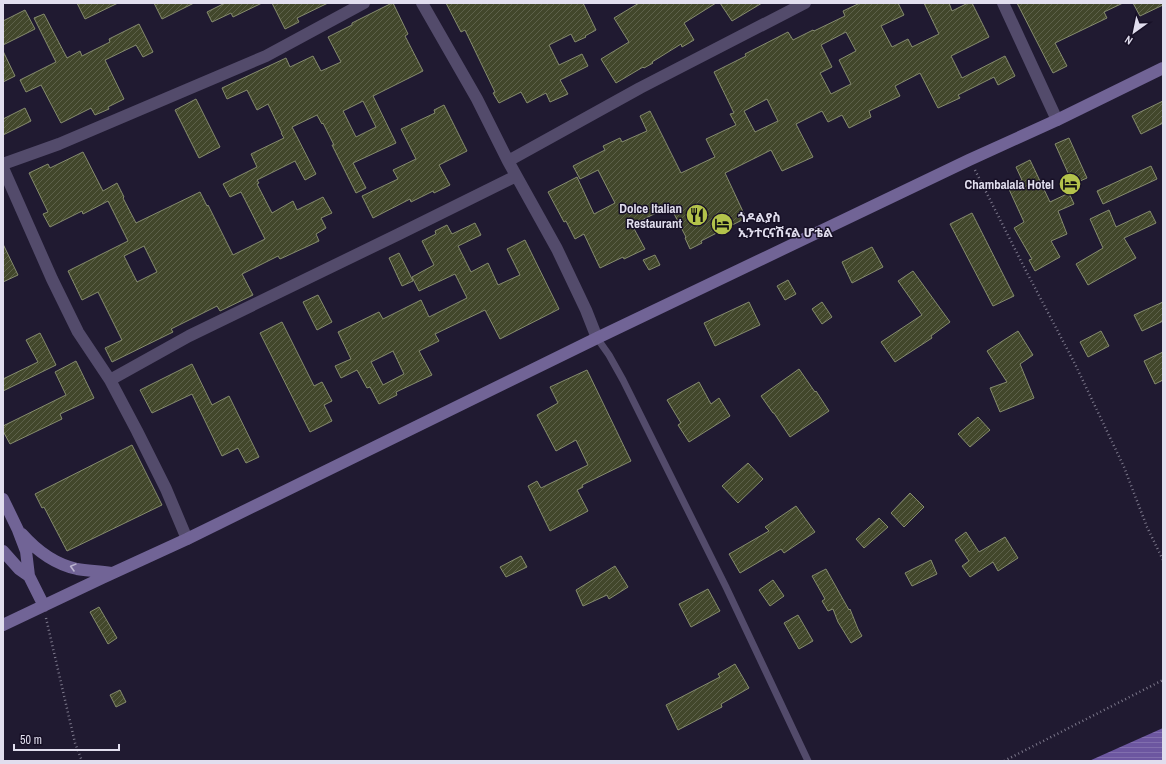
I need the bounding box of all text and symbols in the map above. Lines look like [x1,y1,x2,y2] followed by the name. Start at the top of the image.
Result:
[1114,12,1154,52] north arrow
[1122,33,1135,48] text: N
[1057,171,1083,197] hotel icon: Chambalala Hotel
[965,176,1054,193] place label: Chambalala Hotel
[619,200,682,232] place label: Dolce Italian Restaurant
[684,202,710,228] restaurant icon: Dolce Italian Restaurant
[738,209,833,241] place label: ጎዶልያስ ኢንተርናሽናል ሆቴል
[709,211,735,237] hotel icon: ጎዶልያስ ኢንተርናሽናል ሆቴል
[69,563,76,572] one-way arrow
[14,726,119,752] scale bar
[20,732,42,748] text: 50 m

